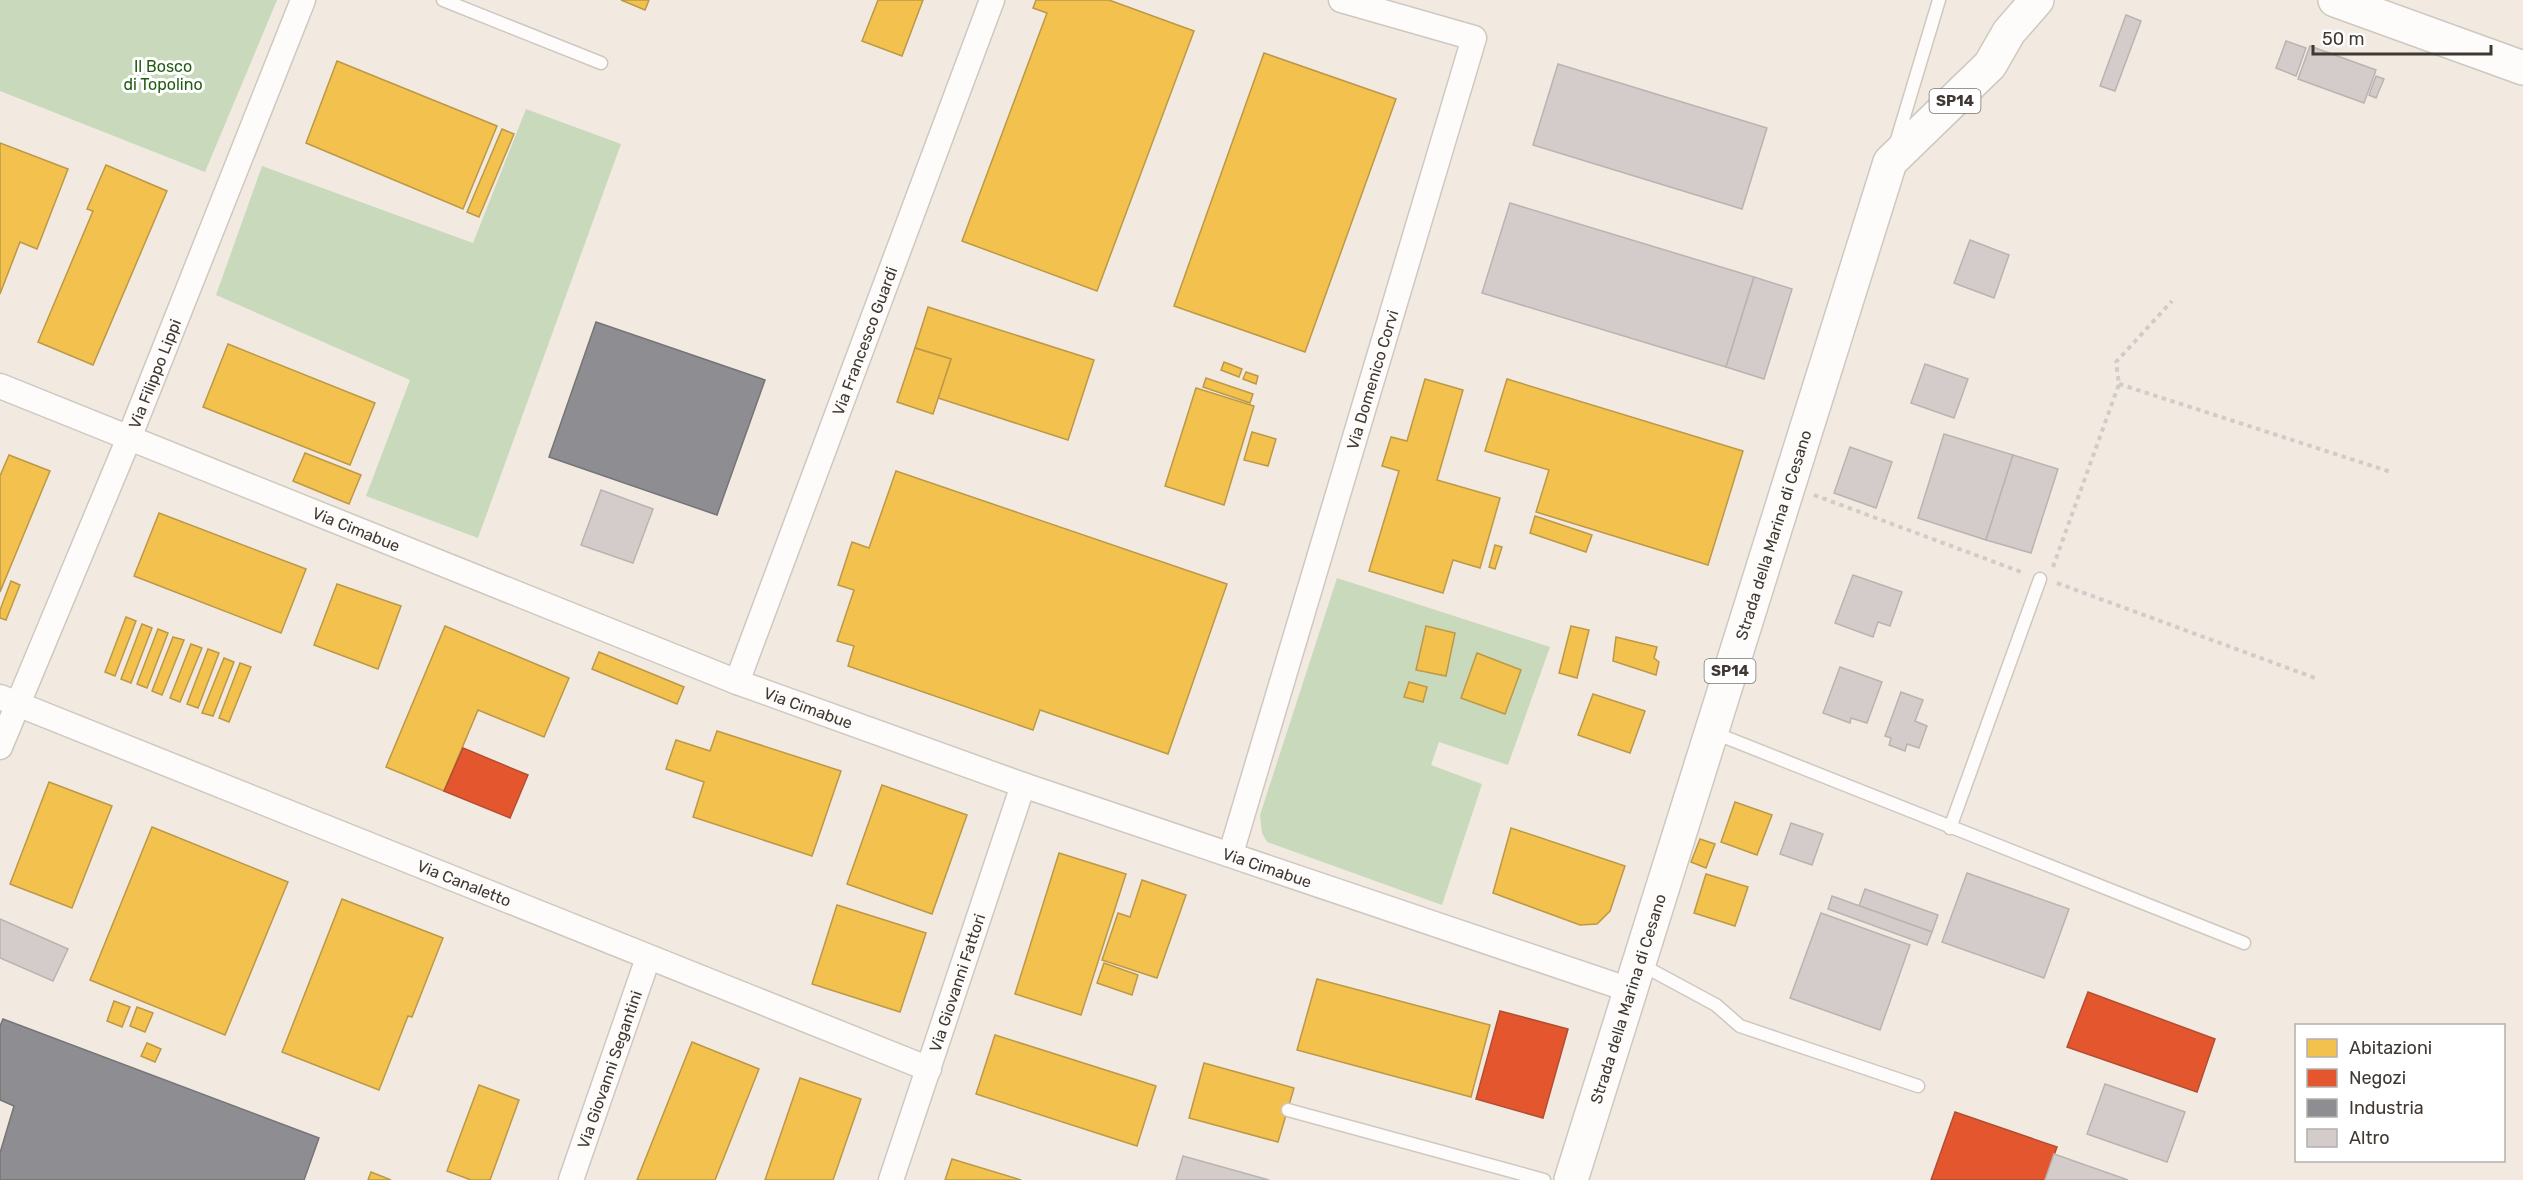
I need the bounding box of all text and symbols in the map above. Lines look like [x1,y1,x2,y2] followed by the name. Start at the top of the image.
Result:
[2313,18,2492,56] scale bar
[2322,28,2365,50] text: 50 m
[123,57,203,94] park label: Il Bosco di Topolino
[1930,89,1980,113] road number: SP14
[828,264,901,418] street label: Via Francesco Guardi
[1342,308,1402,452] street label: Via Domenico Corvi
[124,316,185,431] street label: Via Filippo Lippi
[1731,427,1815,642] street label: Strada della Marina di Cesano
[310,503,403,555] street label: Via Cimabue
[1704,659,1756,683] road number: SP14
[761,683,855,732] street label: Via Cimabue
[1220,844,1314,891] street label: Via Cimabue
[414,856,514,910] street label: Via Canaletto
[1586,891,1670,1106] street label: Strada della Marina di Cesano
[925,911,989,1054] street label: Via Giovanni Fattori
[573,988,646,1151] street label: Via Giovanni Segantini
[2295,1024,2505,1162] legend
[2349,1037,2432,1059] text: Abitazioni
[2349,1067,2406,1089] text: Negozi
[2349,1097,2424,1119] text: Industria
[2349,1127,2389,1149] text: Altro

